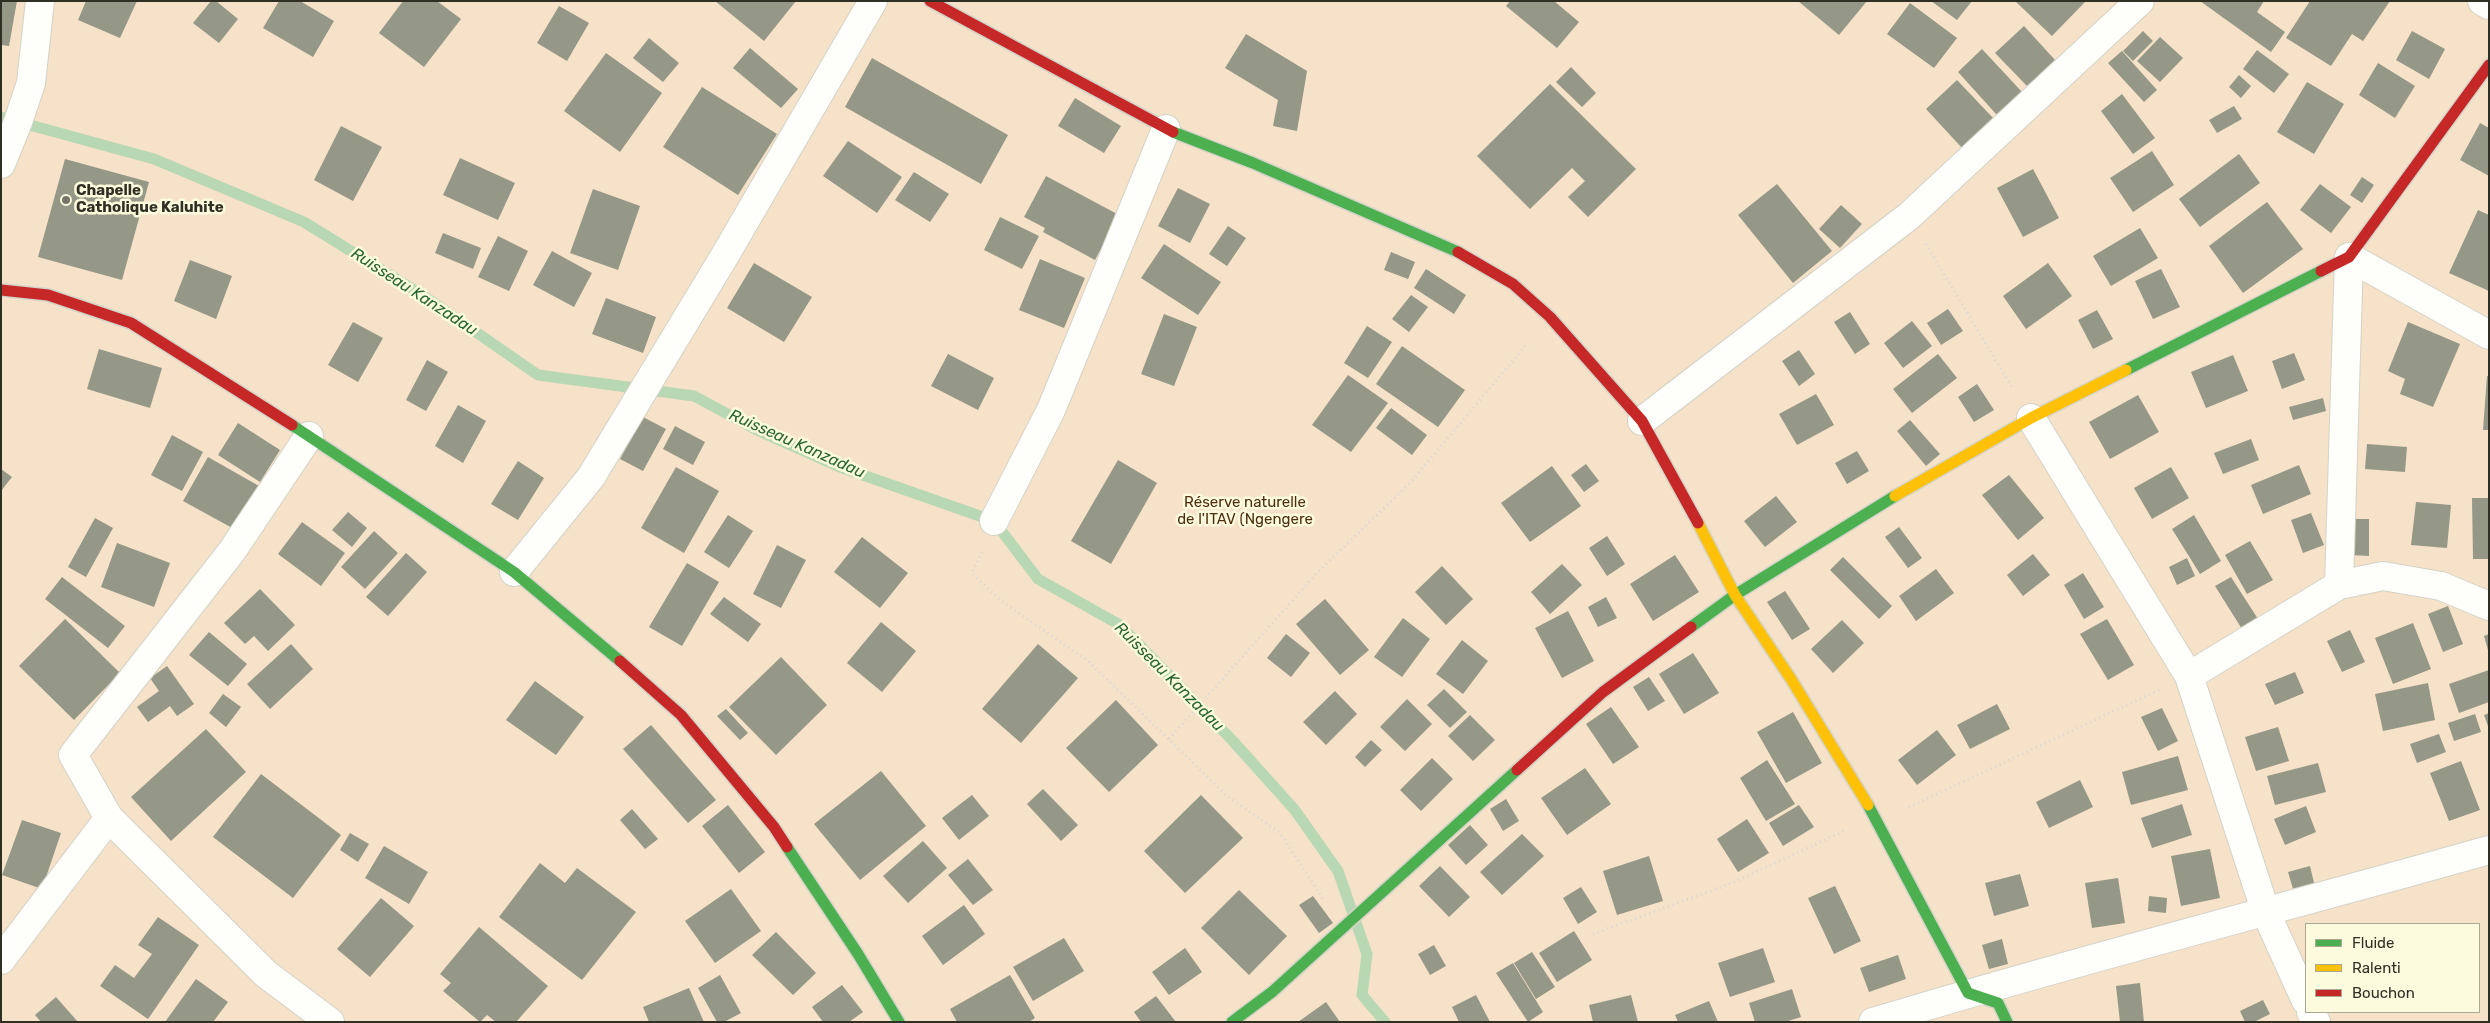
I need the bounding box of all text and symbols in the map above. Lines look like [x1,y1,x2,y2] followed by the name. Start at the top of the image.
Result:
[76,182,224,217] place label: Chapelle Catholique Kaluhite
[60,194,72,206] marker: Chapelle Catholique Kaluhite
[347,244,481,340] water label: Ruisseau Kanzadau
[726,405,868,483] water label: Ruisseau Kanzadau
[1177,494,1313,529] park label: Réserve naturelle de l'ITAV (Ngengere
[1110,618,1228,736] water label: Ruisseau Kanzadau
[2305,923,2480,1013] legend
[2352,934,2394,952] text: Fluide
[2352,959,2401,977] text: Ralenti
[2352,984,2415,1002] text: Bouchon

